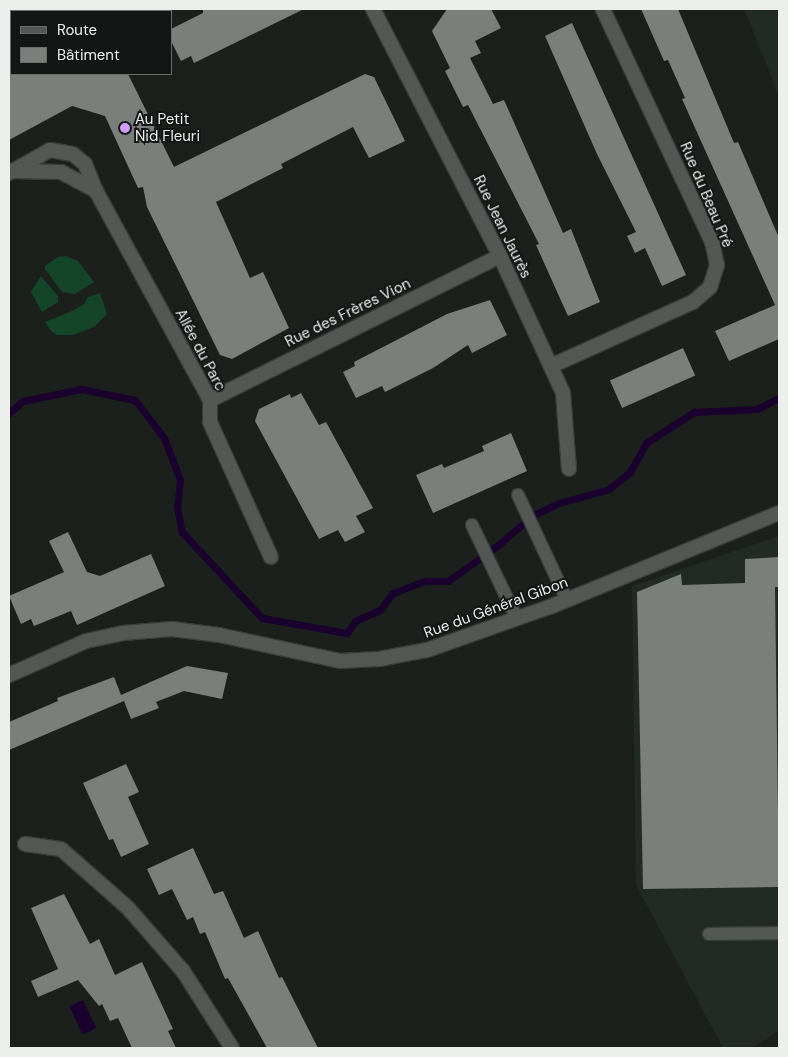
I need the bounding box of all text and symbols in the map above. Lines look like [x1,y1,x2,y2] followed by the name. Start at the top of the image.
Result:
[10,10,172,75] legend
[57,20,97,40] text: Route
[57,45,120,65] text: Bâtiment
[135,110,200,145] place label: Au Petit Nid Fleuri
[119,122,131,134] marker: Au Petit Nid Fleuri
[676,140,736,250] street label: Rue du Beau Pré
[469,173,535,281] street label: Rue Jean Jaurès
[282,275,414,351] street label: Rue des Frères Vion
[171,306,229,394] street label: Allée du Parc
[422,574,570,642] street label: Rue du Général Gibon

